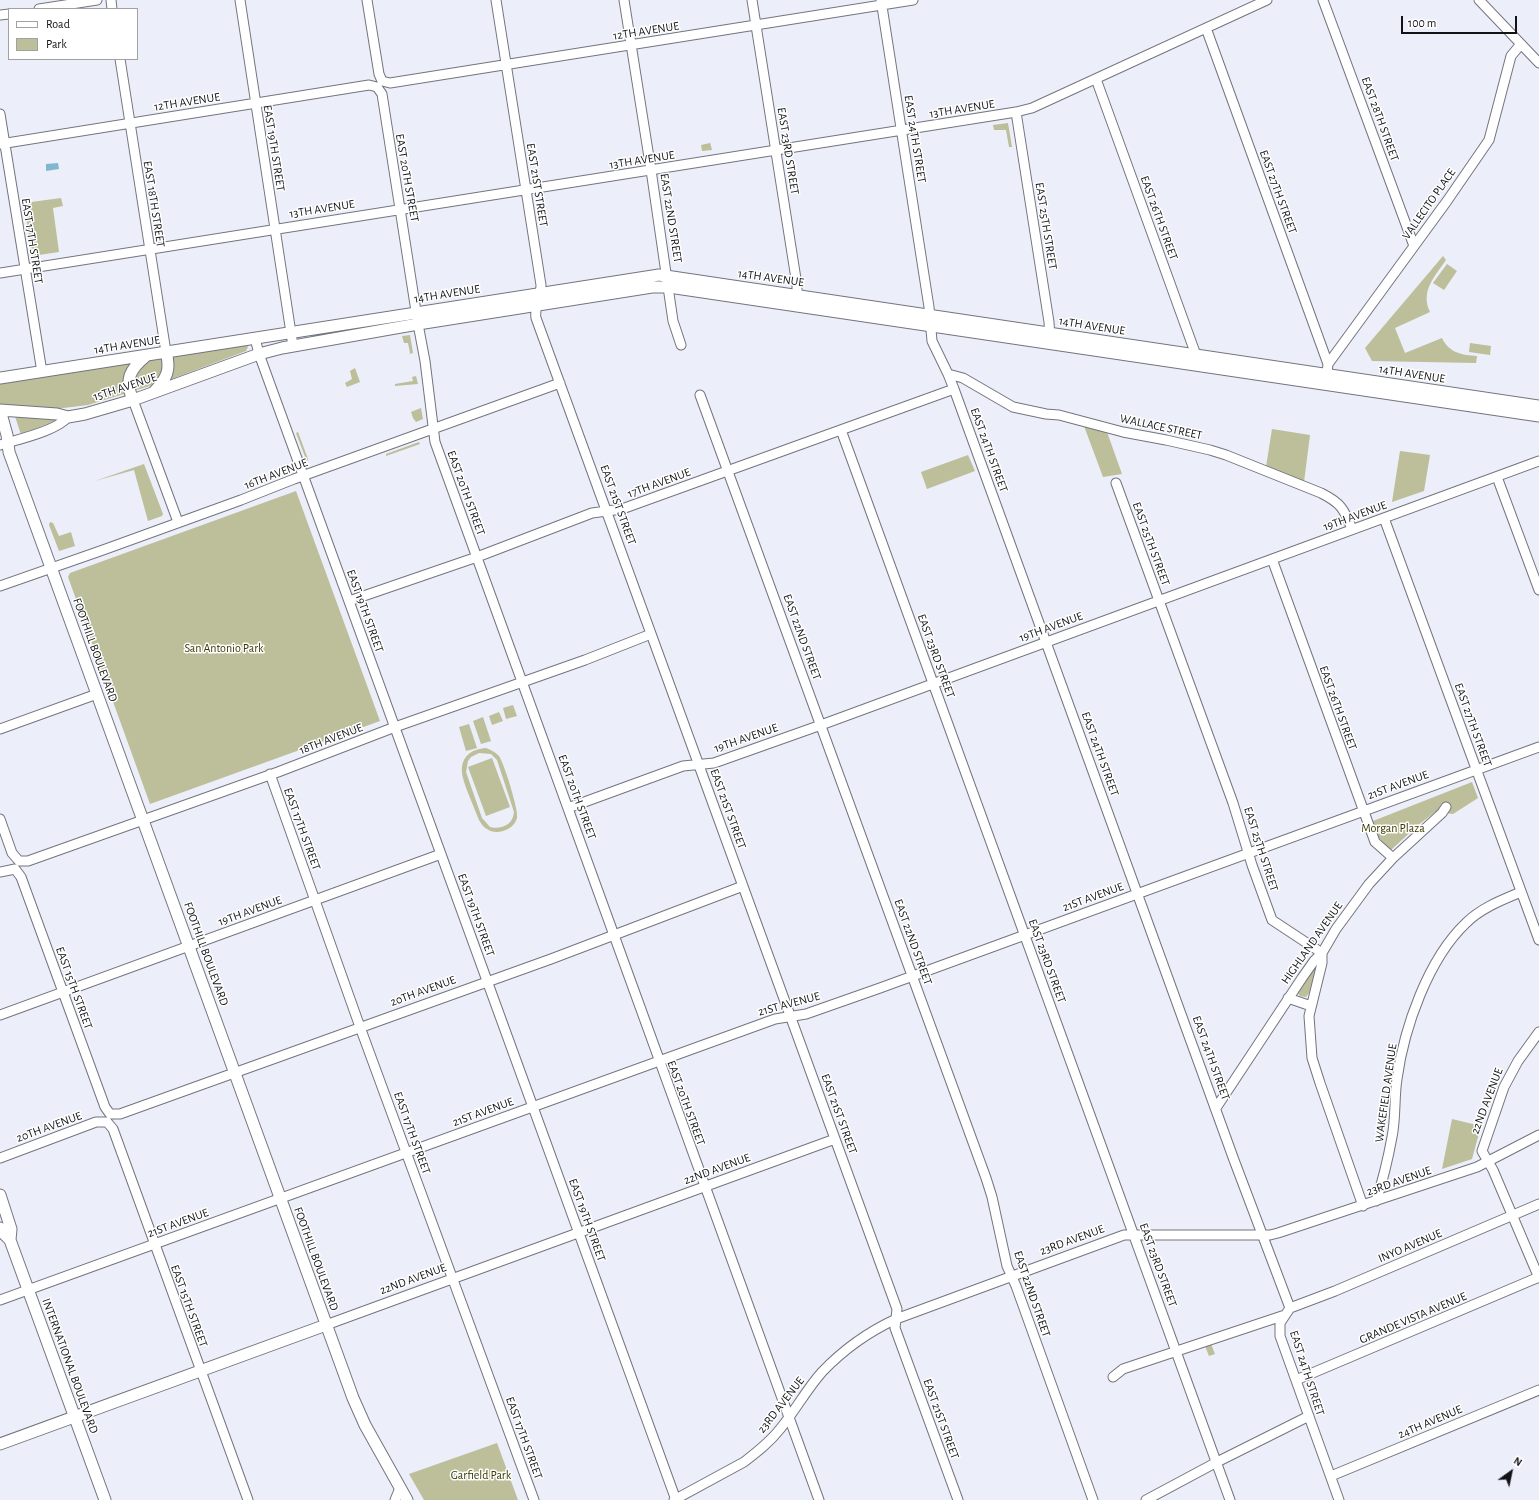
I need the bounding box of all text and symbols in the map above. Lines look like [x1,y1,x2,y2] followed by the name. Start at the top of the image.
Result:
[8,8,138,60] legend
[1403,8,1519,34] scale bar
[1408,17,1436,29] text: 100 m
[46,18,70,30] text: Road
[612,19,680,43] street label: 12TH AVENUE
[46,38,67,50] text: Park
[1358,75,1402,163] street label: EAST 28TH STREET
[153,90,221,114] street label: 12TH AVENUE
[901,94,929,184] street label: EAST 24TH STREET
[928,97,996,121] street label: 13TH AVENUE
[260,104,288,192] street label: EAST 19TH STREET
[774,106,802,196] street label: EAST 23RD STREET
[392,133,422,223] street label: EAST 20TH STREET
[523,142,551,228] street label: EAST 21ST STREET
[608,148,676,172] street label: 13TH AVENUE
[1256,148,1300,236] street label: EAST 27TH STREET
[140,160,168,248] street label: EAST 18TH STREET
[1399,166,1459,242] street label: VALLECITO PLACE
[657,172,685,264] street label: EAST 22ND STREET
[1137,174,1181,262] street label: EAST 26TH STREET
[1032,181,1060,271] street label: EAST 25TH STREET
[18,197,46,285] street label: EAST 17TH STREET
[288,197,356,221] street label: 13TH AVENUE
[737,266,805,290] street label: 14TH AVENUE
[413,282,481,306] street label: 14TH AVENUE
[1058,314,1126,338] street label: 14TH AVENUE
[93,333,161,357] street label: 14TH AVENUE
[1378,362,1446,386] street label: 14TH AVENUE
[91,370,159,404] street label: 15TH AVENUE
[967,406,1011,494] street label: EAST 24TH STREET
[1119,411,1203,443] street label: WALLACE STREET
[444,449,488,537] street label: EAST 20TH STREET
[242,455,310,493] street label: 16TH AVENUE
[597,463,639,547] street label: EAST 21ST STREET
[626,465,692,501] street label: 17TH AVENUE
[1321,498,1389,534] street label: 19TH AVENUE
[1129,500,1173,588] street label: EAST 25TH STREET
[343,567,387,655] street label: EAST 19TH STREET
[780,592,824,682] street label: EAST 22ND STREET
[70,596,120,704] street label: FOOTHILL BOULEVARD
[1017,609,1085,645] street label: 19TH AVENUE
[914,612,958,700] street label: EAST 23RD STREET
[184,641,264,655] park label: San Antonio Park
[1316,664,1360,752] street label: EAST 26TH STREET
[1451,681,1495,769] street label: EAST 27TH STREET
[1078,710,1122,798] street label: EAST 24TH STREET
[297,720,365,758] street label: 18TH AVENUE
[712,720,780,756] street label: 19TH AVENUE
[555,753,599,841] street label: EAST 20TH STREET
[707,767,749,851] street label: EAST 21ST STREET
[1366,767,1430,803] street label: 21ST AVENUE
[280,786,324,872] street label: EAST 17TH STREET
[1241,805,1281,893] street label: EAST 25TH STREET
[1361,821,1425,835] park label: Morgan Plaza
[454,871,498,959] street label: EAST 19TH STREET
[1061,879,1125,915] street label: 21ST AVENUE
[216,893,284,929] street label: 19TH AVENUE
[891,897,935,987] street label: EAST 22ND STREET
[1278,899,1346,987] street label: HIGHLAND AVENUE
[181,900,231,1008] street label: FOOTHILL BOULEVARD
[1025,917,1069,1005] street label: EAST 23RD STREET
[52,945,96,1031] street label: EAST 15TH STREET
[388,973,458,1009] street label: 20TH AVENUE
[756,989,822,1019] street label: 21ST AVENUE
[1189,1014,1233,1102] street label: EAST 24TH STREET
[1372,1043,1400,1143] street label: WAKEFIELD AVENUE
[664,1059,708,1147] street label: EAST 20TH STREET
[1468,1066,1506,1136] street label: 22ND AVENUE
[818,1072,860,1156] street label: EAST 21ST STREET
[390,1090,434,1176] street label: EAST 17TH STREET
[451,1094,515,1130] street label: 21ST AVENUE
[14,1109,84,1145] street label: 20TH AVENUE
[682,1150,752,1188] street label: 22ND AVENUE
[1365,1163,1433,1199] street label: 23RD AVENUE
[565,1176,609,1264] street label: EAST 19TH STREET
[146,1205,210,1241] street label: 21ST AVENUE
[291,1205,341,1313] street label: FOOTHILL BOULEVARD
[1136,1221,1180,1309] street label: EAST 23RD STREET
[1038,1222,1106,1258] street label: 23RD AVENUE
[1376,1226,1444,1266] street label: INYO AVENUE
[1010,1249,1054,1339] street label: EAST 22ND STREET
[378,1260,448,1298] street label: 22ND AVENUE
[167,1263,211,1349] street label: EAST 15TH STREET
[1357,1289,1469,1347] street label: GRANDE VISTA AVENUE
[39,1296,101,1436] street label: INTERNATIONAL BOULEVARD
[1286,1329,1328,1417] street label: EAST 24TH STREET
[755,1374,807,1436] street label: 23RD AVENUE
[920,1377,962,1461] street label: EAST 21ST STREET
[502,1395,546,1481] street label: EAST 17TH STREET
[1396,1402,1464,1442] street label: 24TH AVENUE
[1491,1452,1531,1492] north arrow
[1512,1455,1524,1468] text: N
[451,1468,511,1482] park label: Garfield Park

